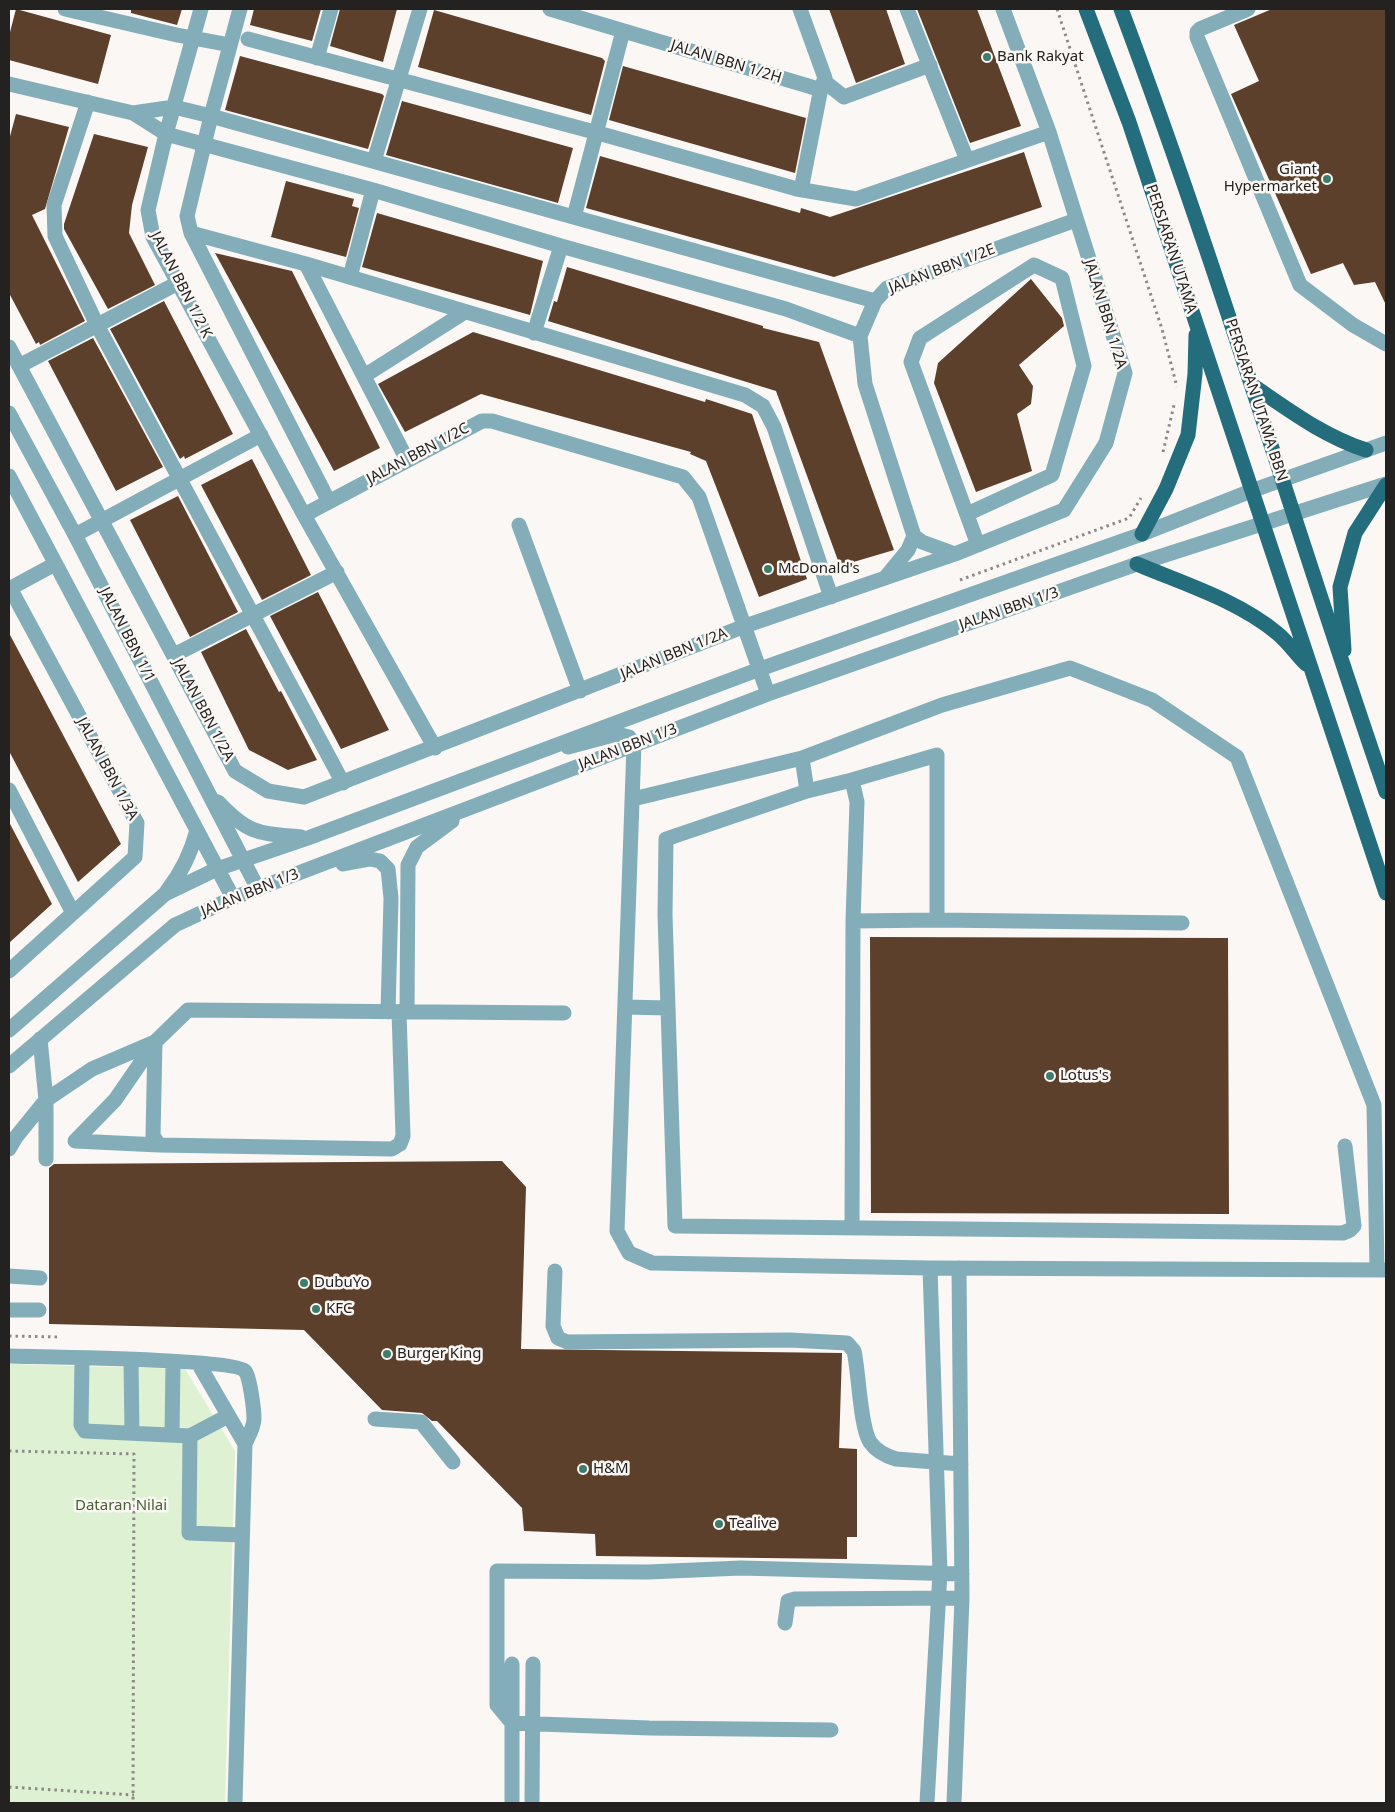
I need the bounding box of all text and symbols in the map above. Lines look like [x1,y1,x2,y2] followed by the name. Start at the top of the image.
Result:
[668,37,784,87] street label: JALAN BBN 1/2H
[997,48,1084,66] place label: Bank Rakyat
[981,51,993,63] marker: Bank Rakyat
[1224,161,1317,196] place label: Giant Hypermarket
[1321,173,1333,185] marker: Giant Hypermarket
[1142,182,1200,316] street label: PERSIARAN UTAMA
[146,229,216,341] street label: JALAN BBN 1/2 K
[886,240,998,298] street label: JALAN BBN 1/2E
[1080,257,1130,371] street label: JALAN BBN 1/2A
[1221,317,1291,483] street label: PERSIARAN UTAMA BBN
[364,419,472,489] street label: JALAN BBN 1/2C
[778,560,860,578] place label: McDonald's
[762,563,774,575] marker: McDonald's
[957,584,1061,634] street label: JALAN BBN 1/3
[95,585,159,685] street label: JALAN BBN 1/1
[618,624,730,684] street label: JALAN BBN 1/2A
[168,656,238,764] street label: JALAN BBN 1/2A
[72,715,142,823] street label: JALAN BBN 1/3A
[576,720,680,774] street label: JALAN BBN 1/3
[198,865,302,921] street label: JALAN BBN 1/3
[1060,1067,1109,1085] place label: Lotus's
[1044,1070,1056,1082] marker: Lotus's
[314,1274,370,1292] place label: DubuYo
[298,1277,310,1289] marker: DubuYo
[326,1300,353,1318] place label: KFC
[310,1303,322,1315] marker: KFC
[397,1345,481,1363] place label: Burger King
[381,1348,393,1360] marker: Burger King
[593,1460,629,1478] place label: H&M
[577,1463,589,1475] marker: H&M
[75,1497,167,1515] park label: Dataran Nilai
[729,1515,777,1533] place label: Tealive
[713,1518,725,1530] marker: Tealive

